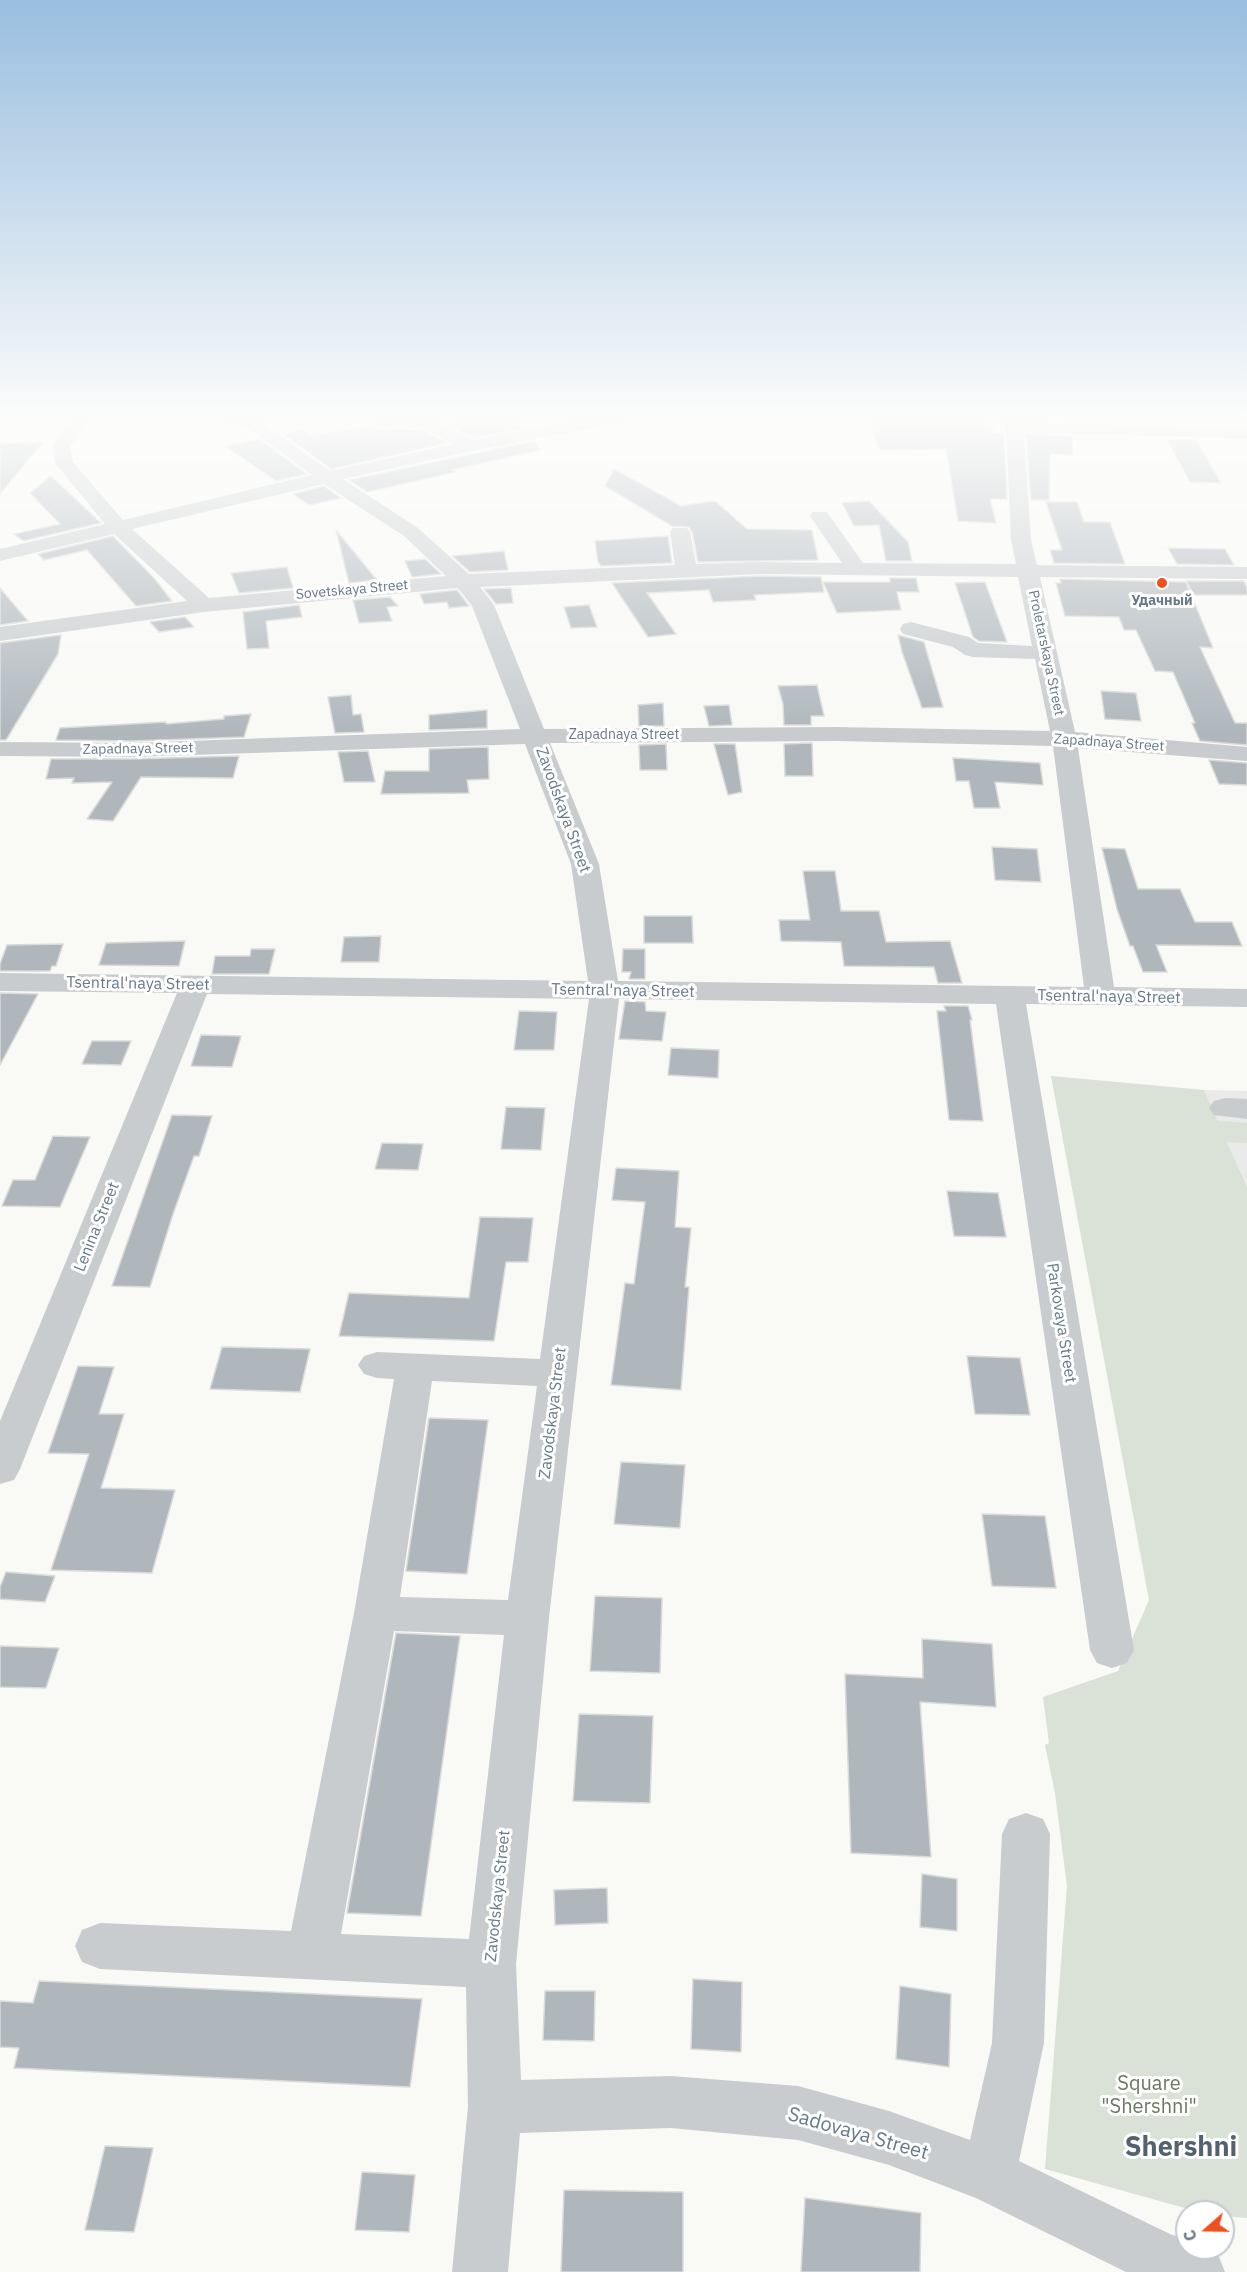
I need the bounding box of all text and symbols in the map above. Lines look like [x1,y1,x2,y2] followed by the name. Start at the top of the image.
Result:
[1155,576,1169,590] marker: Удачный
[295,577,409,603] street label: Sovetskaya Street
[1025,589,1067,717] street label: Proletarskaya Street
[1131,593,1193,609] place label: Удачный
[569,727,679,743] street label: Zapadnaya Street
[1053,731,1165,755] street label: Zapadnaya Street
[83,740,193,758] street label: Zapadnaya Street
[531,745,595,875] street label: Zavodskaya Street
[66,973,210,995] street label: Tsentral'naya Street
[551,980,695,1002] street label: Tsentral'naya Street
[1037,986,1181,1008] street label: Tsentral'naya Street
[70,1179,124,1275] street label: Lenina Street
[1042,1262,1080,1384] street label: Parkovaya Street
[535,1346,571,1480] street label: Zavodskaya Street
[482,1829,514,1963] street label: Zavodskaya Street
[1101,2072,1197,2119] park label: Square "Shershni"
[785,2102,931,2166] street label: Sadovaya Street
[1125,2132,1237,2164] district label: Shershni
[1175,2200,1235,2260] north arrow
[1179,2227,1201,2244] text: С

